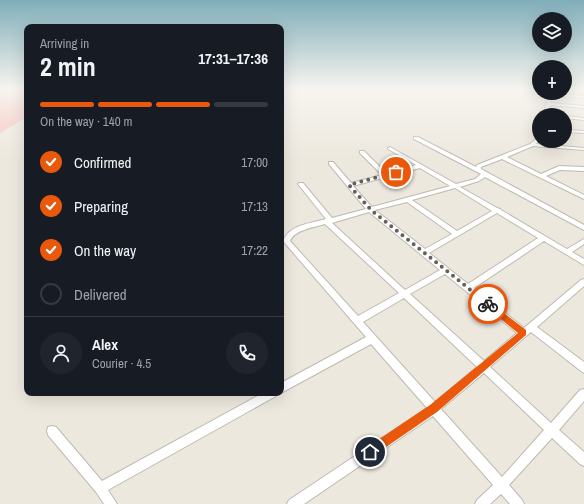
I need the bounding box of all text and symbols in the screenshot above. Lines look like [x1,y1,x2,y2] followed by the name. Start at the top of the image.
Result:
[532,12,572,148] map controls
[532,12,572,52] button: layers
[40,35,89,52] text: Arriving in
[198,48,268,69] text: 17:31–17:36
[40,49,96,84] text: 2 min
[532,60,572,100] button: +
[532,108,572,148] button: −
[40,113,132,130] text: On the way · 140 m
[40,151,62,173] icon: check
[74,152,131,173] text: Confirmed
[241,154,268,171] text: 17:00
[379,155,413,189] pin
[385,161,407,183] icon: bag
[40,195,62,217] icon: check
[74,196,128,217] text: Preparing
[241,198,268,215] text: 17:13
[40,239,62,261] icon: check
[74,240,136,261] text: On the way
[241,242,268,259] text: 17:22
[74,284,127,305] text: Delivered
[468,284,508,324] courier
[477,293,499,315] icon: bike
[40,332,82,374] button: person
[226,332,268,374] button: phone
[92,334,118,355] text: Alex
[92,355,151,372] text: Courier · 4.5
[353,435,387,469] pin
[359,441,381,463] icon: home

